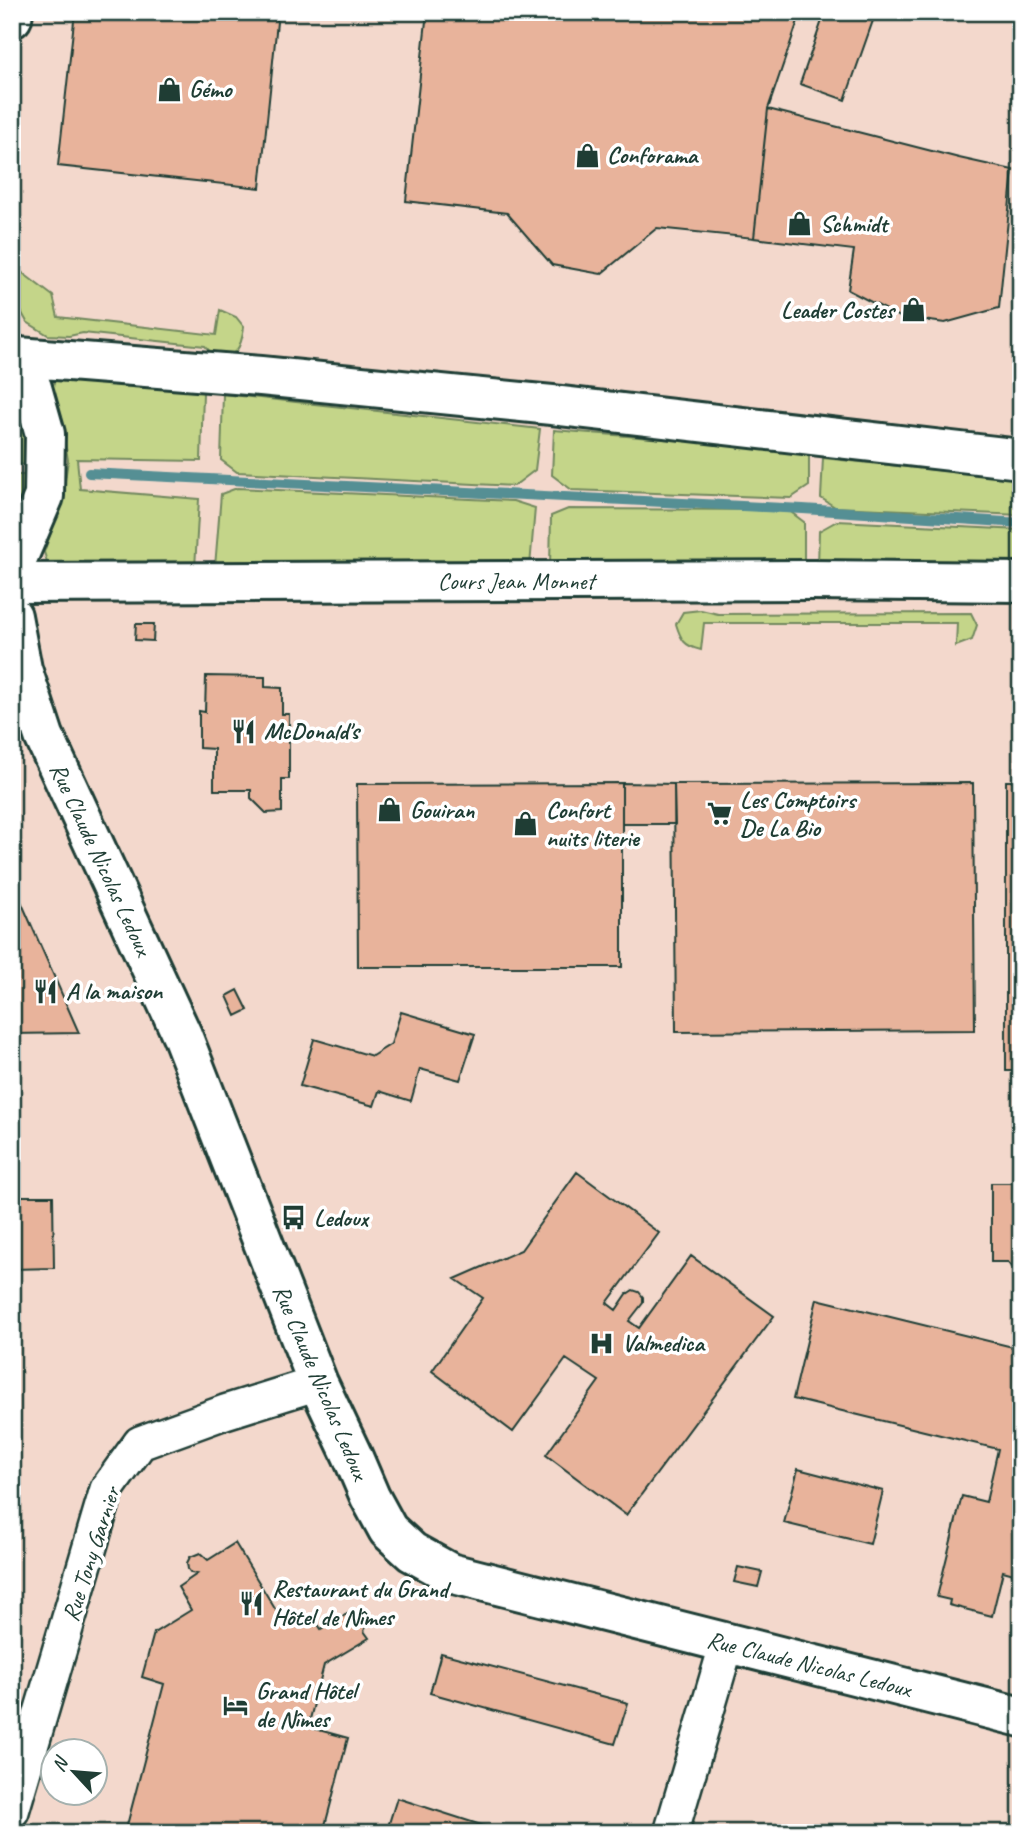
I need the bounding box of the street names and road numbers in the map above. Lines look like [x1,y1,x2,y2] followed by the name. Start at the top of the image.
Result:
[438,566,597,596] street label: Cours Jean Monnet
[43,758,160,962] street label: Rue Claude Nicolas Ledoux
[266,1280,376,1486] street label: Rue Claude Nicolas Ledoux
[55,1481,128,1625] street label: Rue Tony Garnier
[704,1624,916,1704] street label: Rue Claude Nicolas Ledoux

